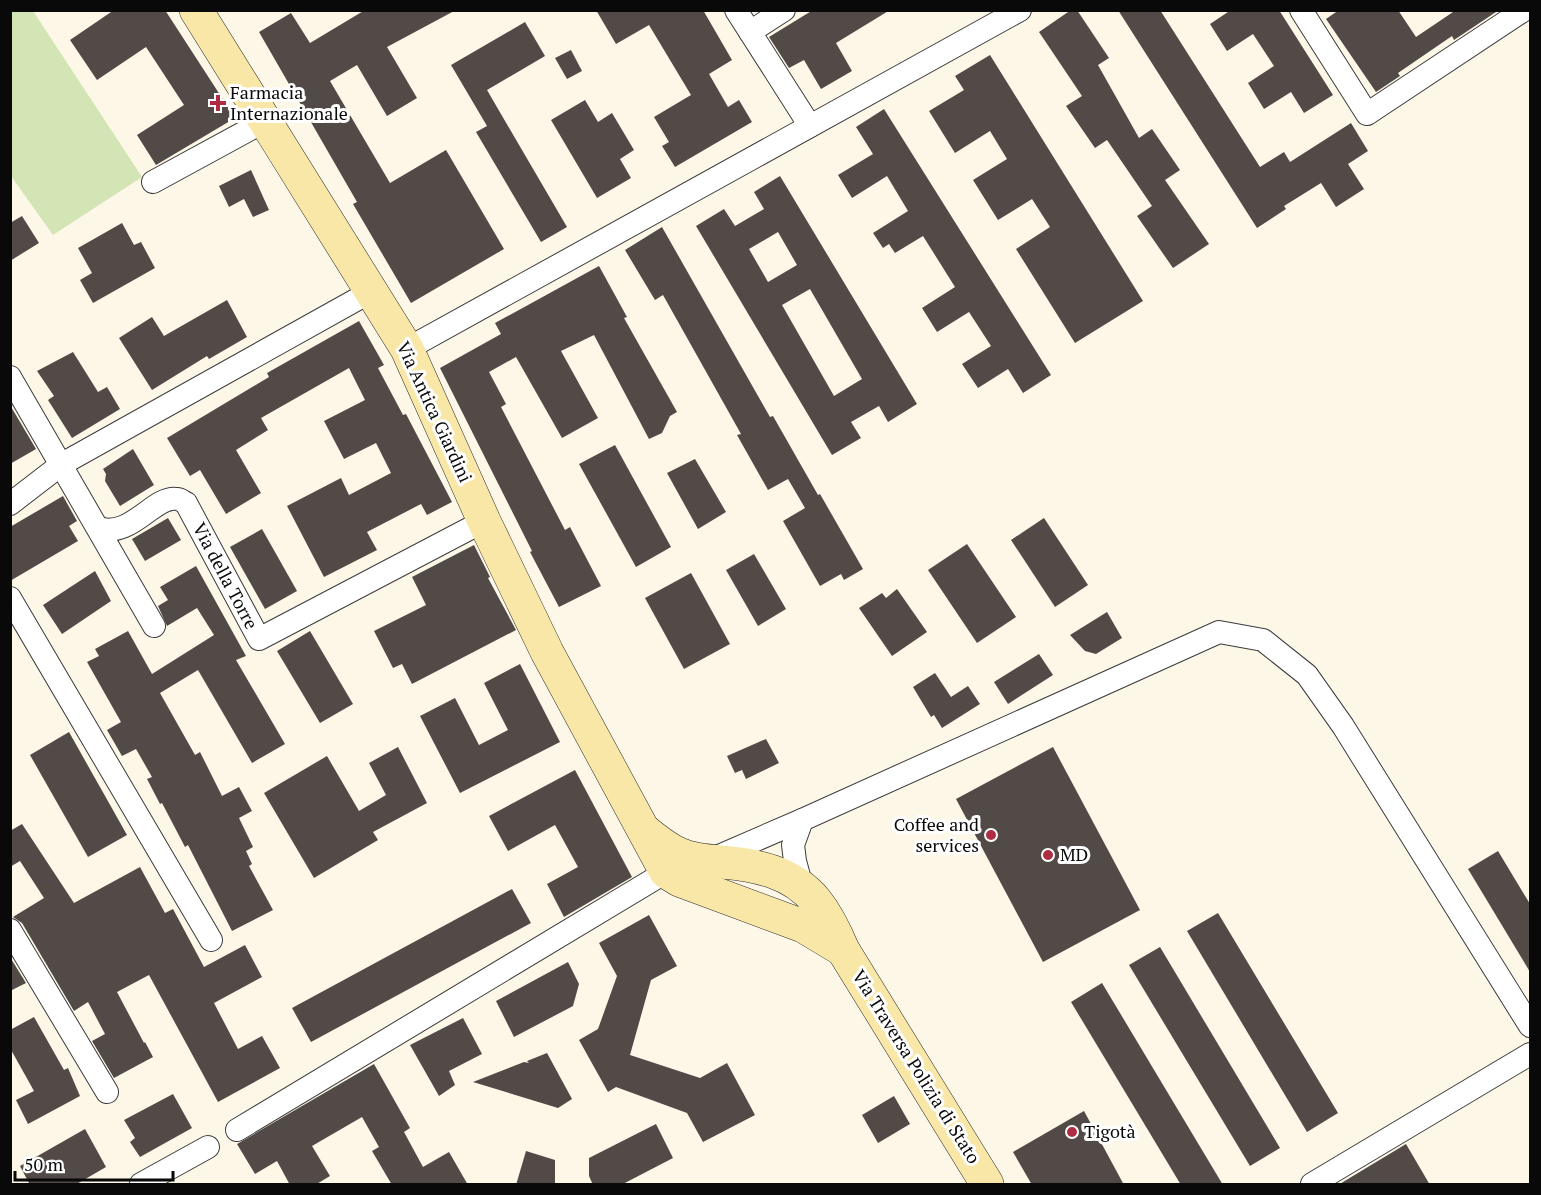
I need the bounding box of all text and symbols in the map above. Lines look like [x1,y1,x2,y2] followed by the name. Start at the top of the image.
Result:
[230,80,348,125] place label: Farmacia Internazionale
[211,96,225,110] marker: Farmacia Internazionale
[392,337,478,486] street label: Via Antica Giardini
[188,518,264,633] street label: Via della Torre
[894,812,979,857] place label: Coffee and services
[984,828,998,842] marker: Coffee and services
[1060,842,1088,866] place label: MD
[1041,848,1055,862] marker: MD
[847,965,986,1168] street label: Via Traversa Polizia di Stato
[1084,1119,1136,1143] place label: Tigotà
[1065,1125,1079,1139] marker: Tigotà
[15,1144,172,1182] scale bar
[24,1152,64,1176] text: 50 m

